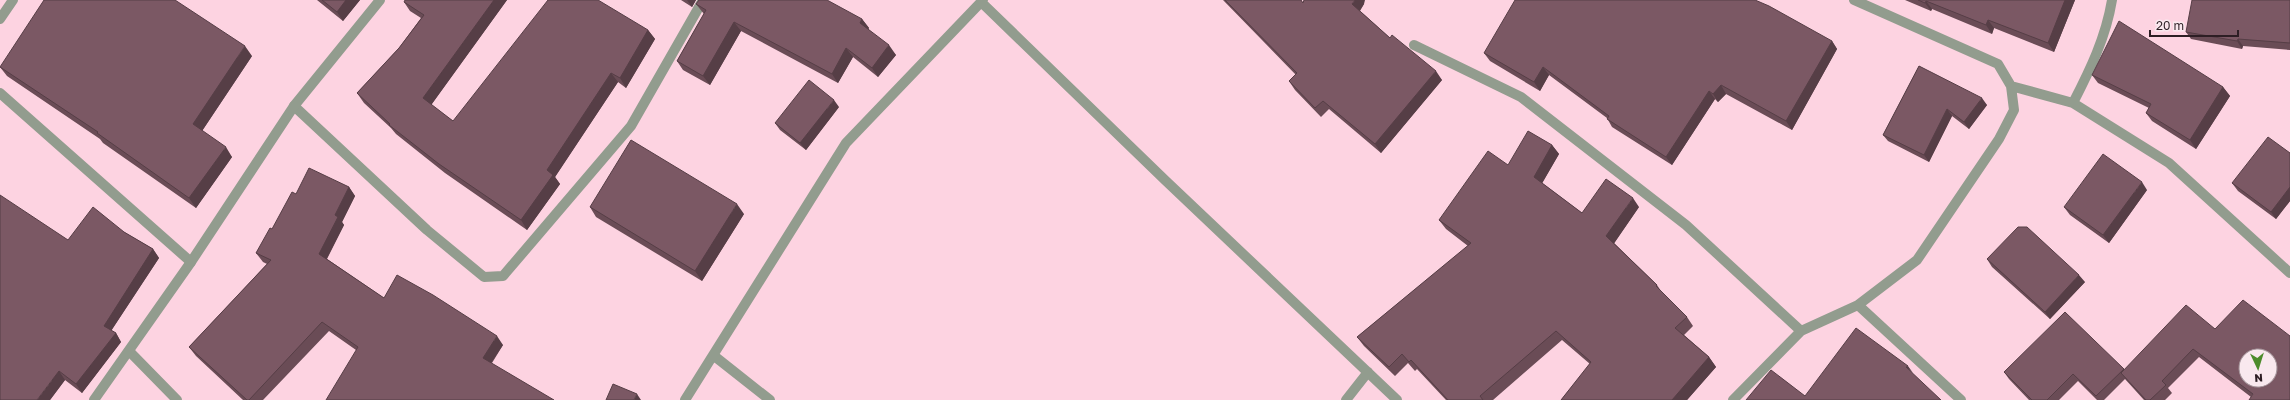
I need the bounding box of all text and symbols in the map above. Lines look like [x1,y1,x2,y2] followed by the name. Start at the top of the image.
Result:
[2150,12,2238,38] scale bar
[2156,18,2184,33] text: 20 m
[2238,348,2278,388] north arrow
[2254,372,2263,385] text: N

